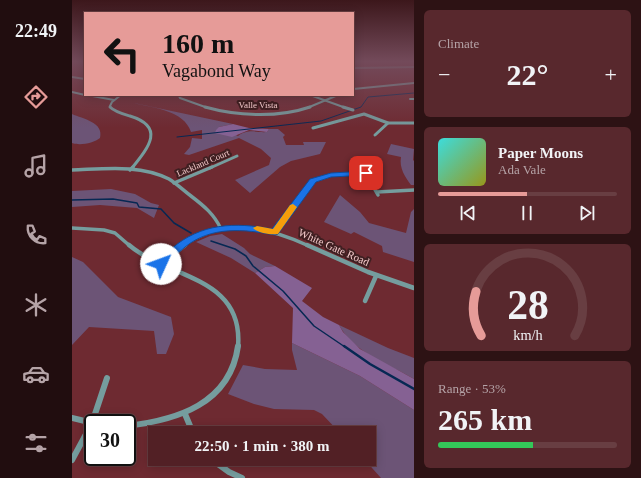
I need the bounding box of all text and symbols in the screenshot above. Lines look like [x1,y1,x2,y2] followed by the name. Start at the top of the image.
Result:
[15,21,57,41] text: 22:49
[96,28,148,80] icon: left
[162,28,234,59] text: 160 m
[438,36,479,51] text: Climate
[507,58,549,91] text: 22°
[162,61,271,81] text: Vagabond Way
[438,62,450,87] text: −
[605,62,617,87] text: +
[22,83,50,111] icon: directions
[238,100,278,110] street label: Valle Vista
[498,145,583,161] text: Paper Moons
[175,147,231,179] street label: Lackland Court
[22,152,50,180] icon: music
[349,156,383,190] pin
[355,162,377,184] icon: arrive
[498,162,546,177] text: Ada Vale
[457,202,479,224] icon: previous
[516,202,538,224] icon: pause
[576,202,598,224] icon: next
[22,221,50,249] icon: phone
[297,226,372,268] street label: White Gate Road
[140,243,182,285] position arrow
[507,281,548,327] text: 28
[22,291,50,319] icon: climate
[513,326,542,342] text: km/h
[22,360,50,388] icon: car
[438,381,506,396] text: Range · 53%
[438,403,532,436] text: 265 km
[84,414,136,466] speed limit sign: 30
[22,429,50,457] icon: filters
[195,438,330,454] text: 22:50 · 1 min · 380 m

